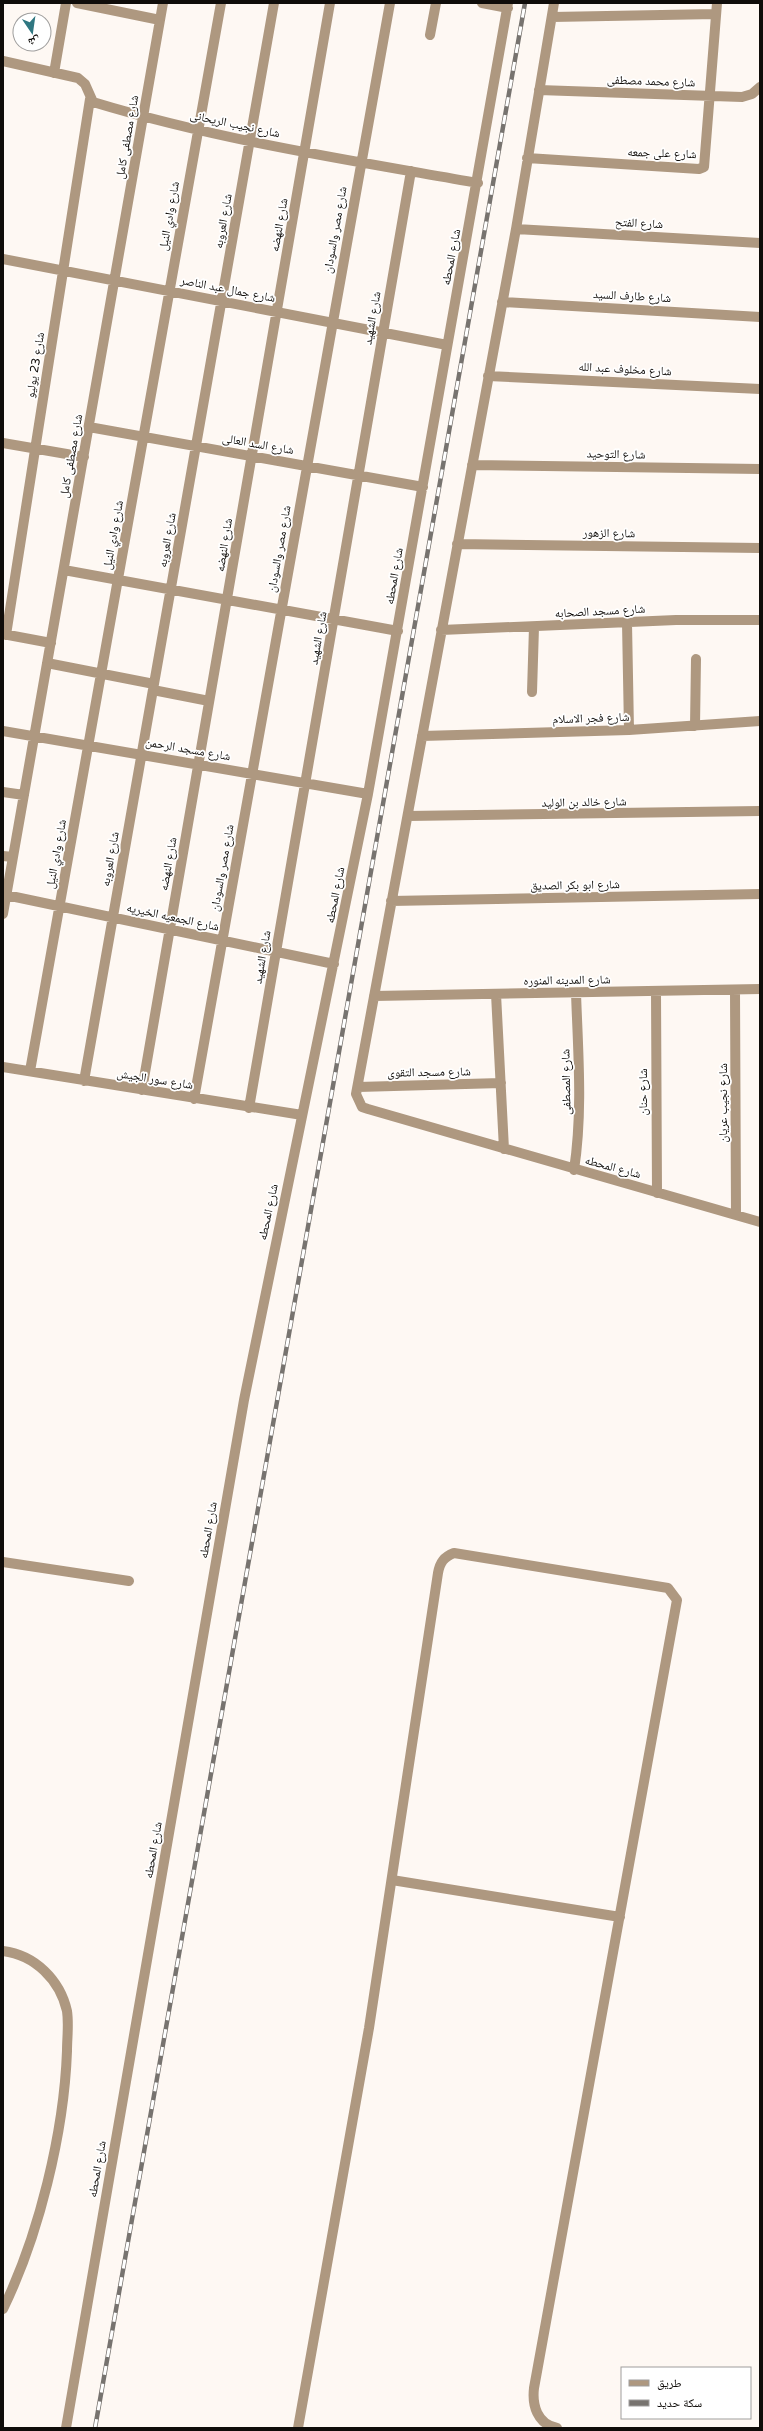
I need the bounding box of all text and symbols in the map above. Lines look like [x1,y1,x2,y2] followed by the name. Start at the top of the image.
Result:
[12,12,52,52] north arrow
[26,33,41,49] text: ش
[607,72,696,91] street label: شارع محمد مصطفى
[113,94,142,180] street label: شارع مصطفى كامل
[189,108,281,141] street label: شارع نجيب الريحانى
[627,145,697,162] street label: شارع على جمعه
[156,180,185,252] street label: شارع وادي النيل
[320,185,351,275] street label: شارع مصر والسودان
[211,192,236,250] street label: شارع العروبه
[267,197,292,253] street label: شارع النهضه
[614,215,664,232] street label: شارع الفتح
[439,227,464,287] street label: شارع المحطه
[178,273,277,306] street label: شارع جمال عبد الناصر
[593,287,672,306] street label: شارع طارف السيد
[360,290,385,346] street label: شارع الشهيد
[23,331,48,399] street label: شارع 23 يوليو
[578,360,672,379] street label: شارع مخلوف عبد الله
[57,413,86,499] street label: شارع مصطفى كامل
[221,431,295,458] street label: شارع السد العالى
[586,446,646,463] street label: شارع التوحيد
[100,499,129,571] street label: شارع وادي النيل
[264,504,295,594] street label: شارع مصر والسودان
[155,511,180,569] street label: شارع العروبه
[213,517,236,573] street label: شارع النهضه
[582,526,635,541] street label: شارع الزهور
[382,546,407,606] street label: شارع المحطه
[554,602,646,621] street label: شارع مسجد الصحابه
[306,610,331,666] street label: شارع الشهيد
[552,710,630,727] street label: شارع فجر الاسلام
[144,735,232,764] street label: شارع مسجد الرحمن
[541,794,627,811] street label: شارع خالد بن الوليد
[43,818,72,890] street label: شارع وادي النيل
[207,823,238,913] street label: شارع مصر والسودان
[98,830,123,888] street label: شارع العروبه
[156,836,181,892] street label: شارع النهضه
[323,865,348,925] street label: شارع المحطه
[530,877,620,894] street label: شارع ابو بكر الصديق
[125,900,221,935] street label: شارع الجمعيه الخيريه
[250,929,275,985] street label: شارع الشهيد
[523,972,611,989] street label: شارع المدينه المنوره
[558,1049,575,1115] street label: شارع المصطفى
[716,1063,731,1143] street label: شارع نجيب عريان
[387,1064,471,1081] street label: شارع مسجد التقوى
[116,1066,194,1093] street label: شارع سور الجيش
[636,1068,651,1116] street label: شارع حنان
[583,1153,643,1182] street label: شارع المحطه
[255,1182,282,1242] street label: شارع المحطه
[196,1500,221,1560] street label: شارع المحطه
[141,1820,166,1880] street label: شارع المحطه
[85,2139,110,2199] street label: شارع المحطه
[621,2367,751,2419] legend
[657,2376,682,2390] text: طريق
[657,2396,702,2410] text: سكة حديد

